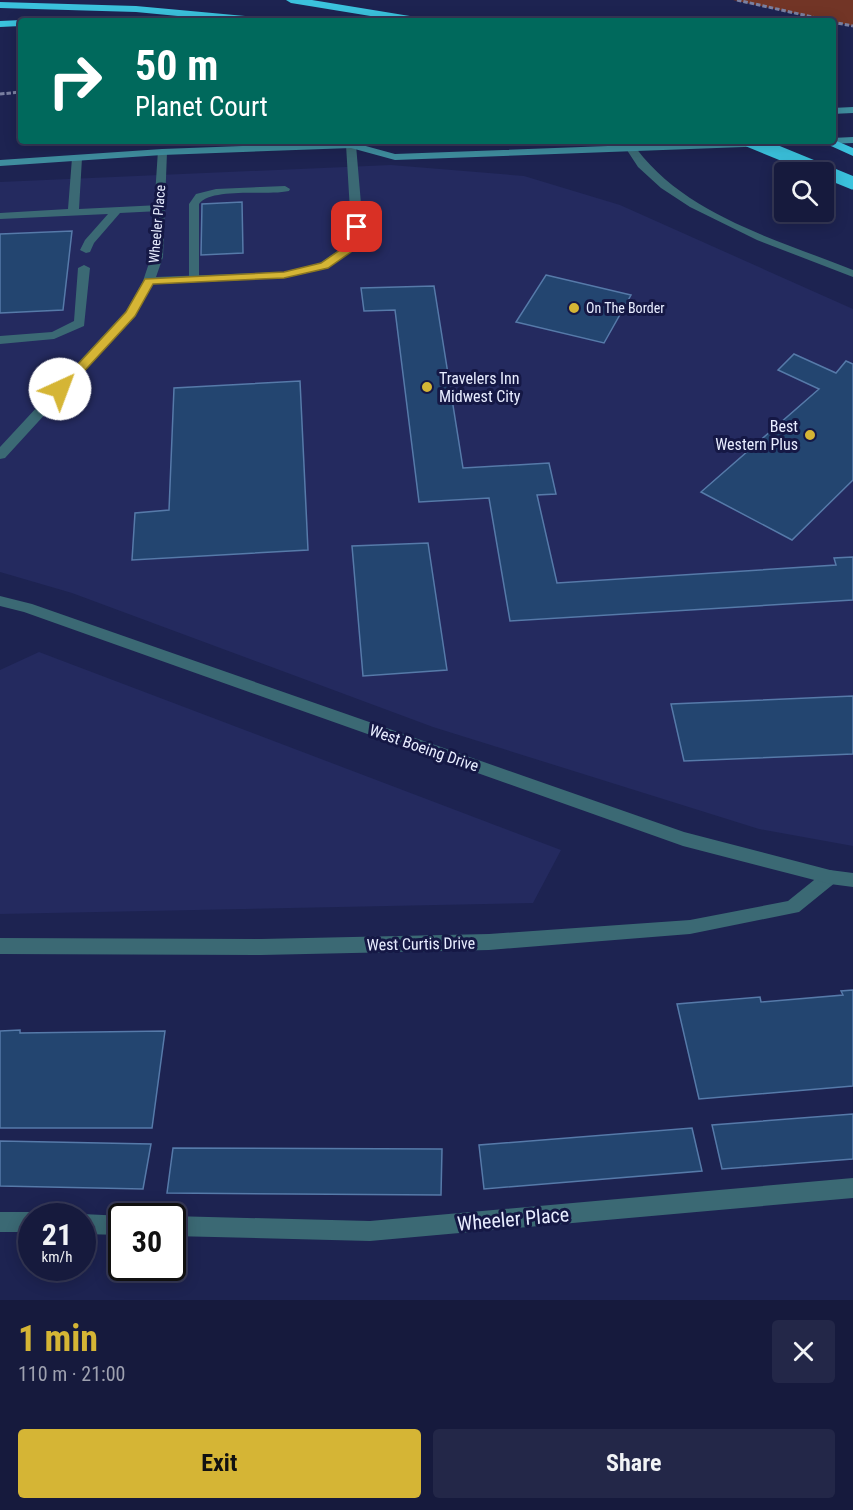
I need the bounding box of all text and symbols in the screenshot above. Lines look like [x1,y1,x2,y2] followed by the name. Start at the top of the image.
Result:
[135,41,218,90] text: 50 m
[36,42,114,120] icon: right
[135,91,268,123] text: Planet Court
[774,162,834,222] map controls
[774,162,834,222] button: search
[146,184,168,264] street label: Wheeler Place
[331,201,382,252] pin
[340,210,373,243] icon: arrive
[586,300,665,316] place label: On The Border
[567,301,581,315] marker: On The Border
[28,357,92,421] position arrow
[439,369,521,406] place label: Travelers Inn Midwest City
[420,380,434,394] marker: Travelers Inn Midwest City
[715,417,798,454] place label: Best Western Plus
[803,428,817,442] marker: Best Western Plus
[367,720,481,776] street label: West Boeing Drive
[367,934,475,954] street label: West Curtis Drive
[456,1202,570,1236] street label: Wheeler Place
[108,1203,186,1281] speed limit sign: 30
[42,1217,72,1252] text: 21
[42,1248,72,1266] text: km/h
[18,1318,98,1360] text: 1 min
[772,1320,835,1383] button: close
[18,1362,125,1386] text: 110 m · 21:00
[18,1429,421,1498] button: Exit
[433,1429,835,1498] button: Share

